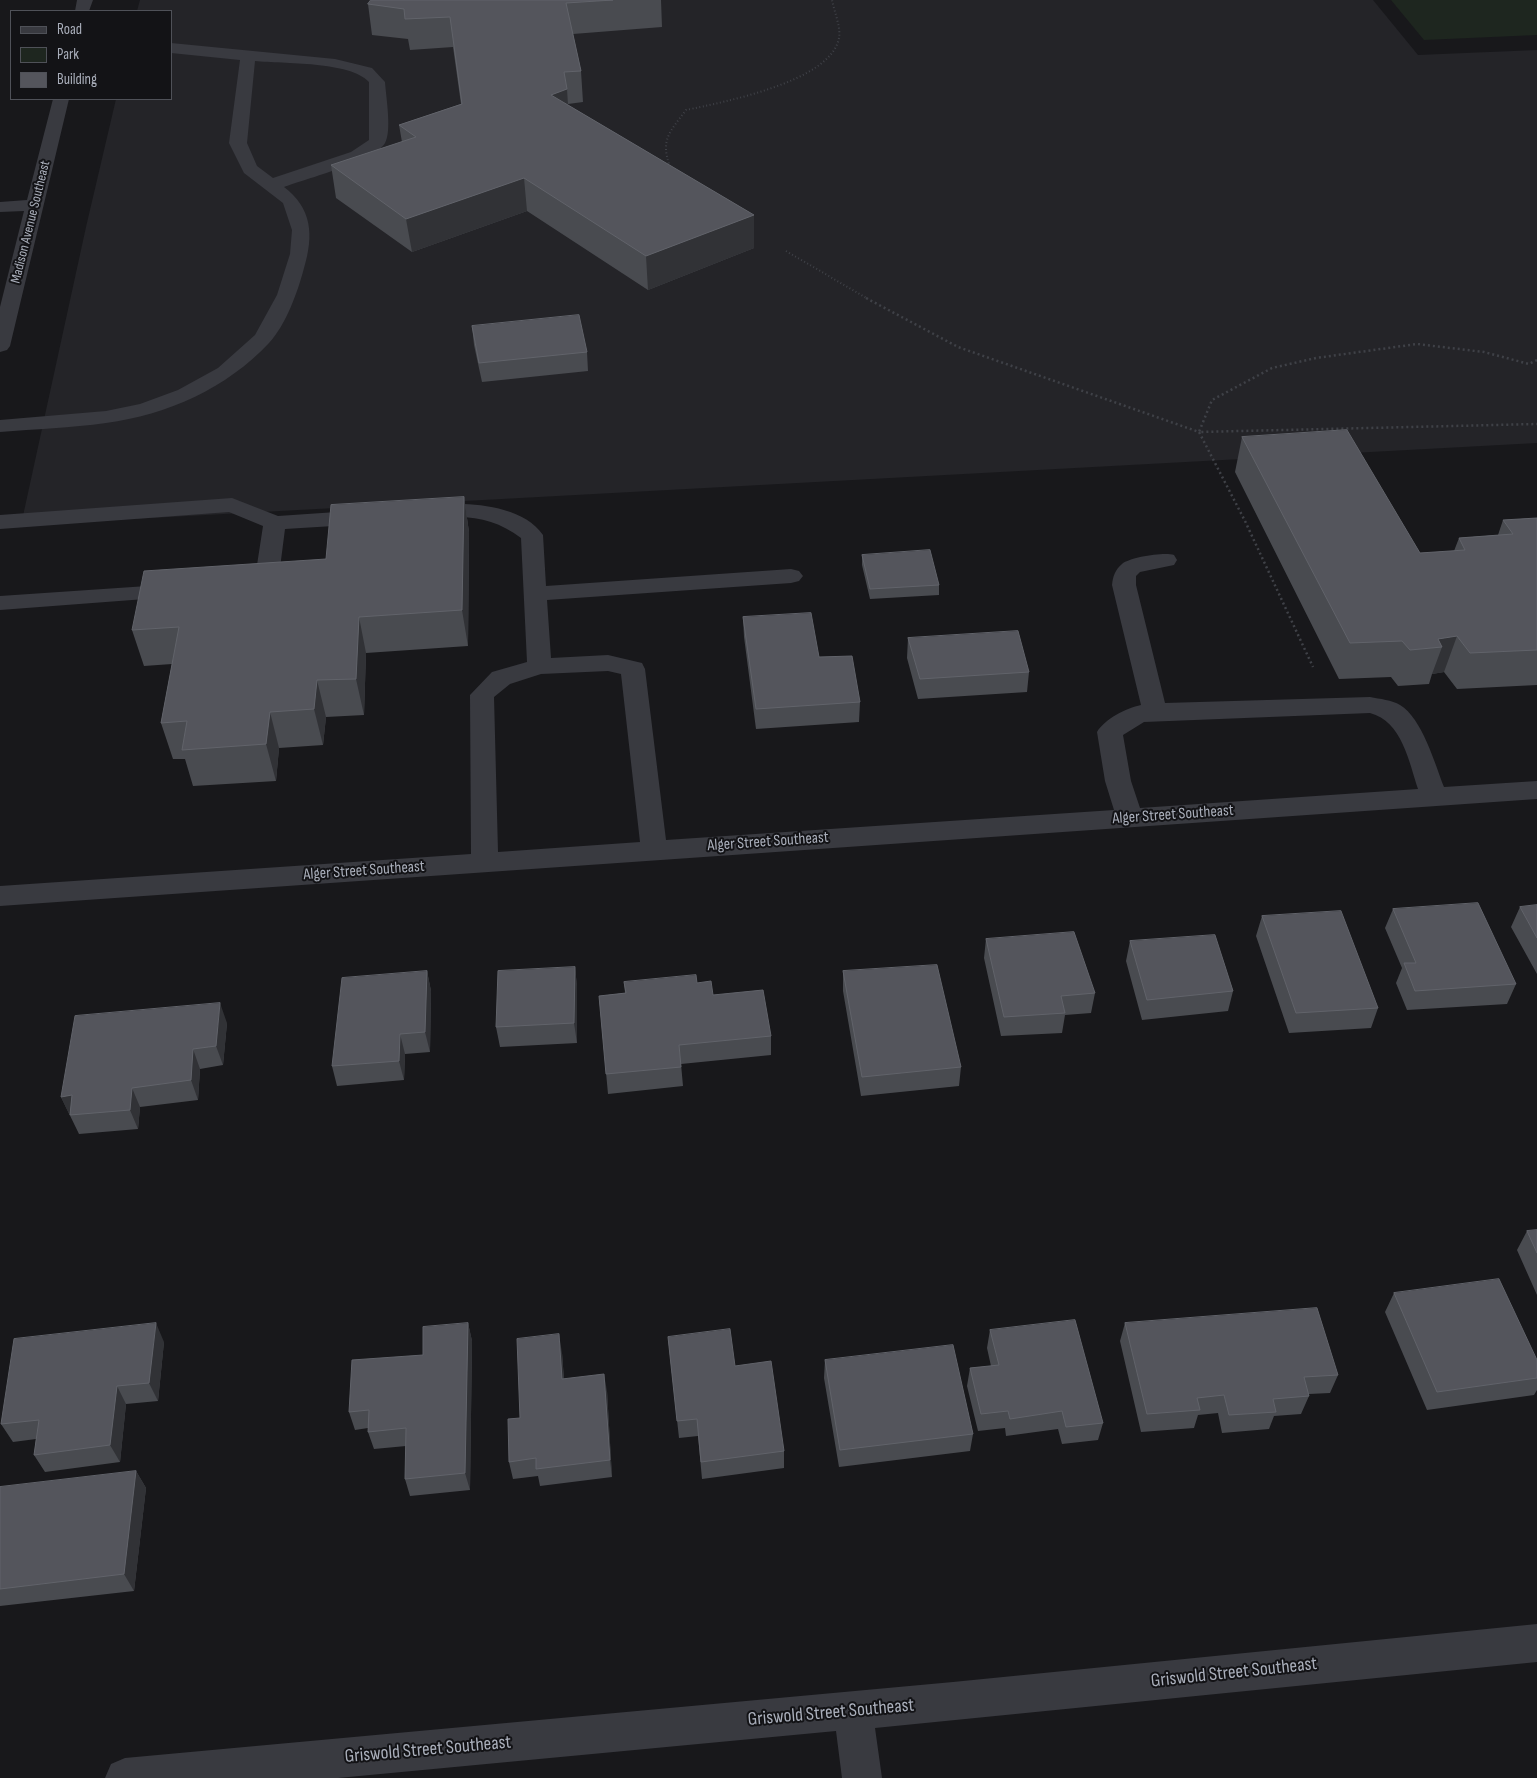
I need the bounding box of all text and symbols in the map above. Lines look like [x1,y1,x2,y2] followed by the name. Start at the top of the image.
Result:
[10,10,172,100] legend
[57,20,82,39] text: Road
[57,45,79,64] text: Park
[57,70,97,89] text: Building
[8,159,54,285] street label: Madison Avenue Southeast
[1112,801,1234,829] street label: Alger Street Southeast
[707,828,829,856] street label: Alger Street Southeast
[303,857,425,885] street label: Alger Street Southeast
[1150,1653,1318,1693] street label: Griswold Street Southeast
[747,1694,915,1732] street label: Griswold Street Southeast
[344,1731,512,1769] street label: Griswold Street Southeast

